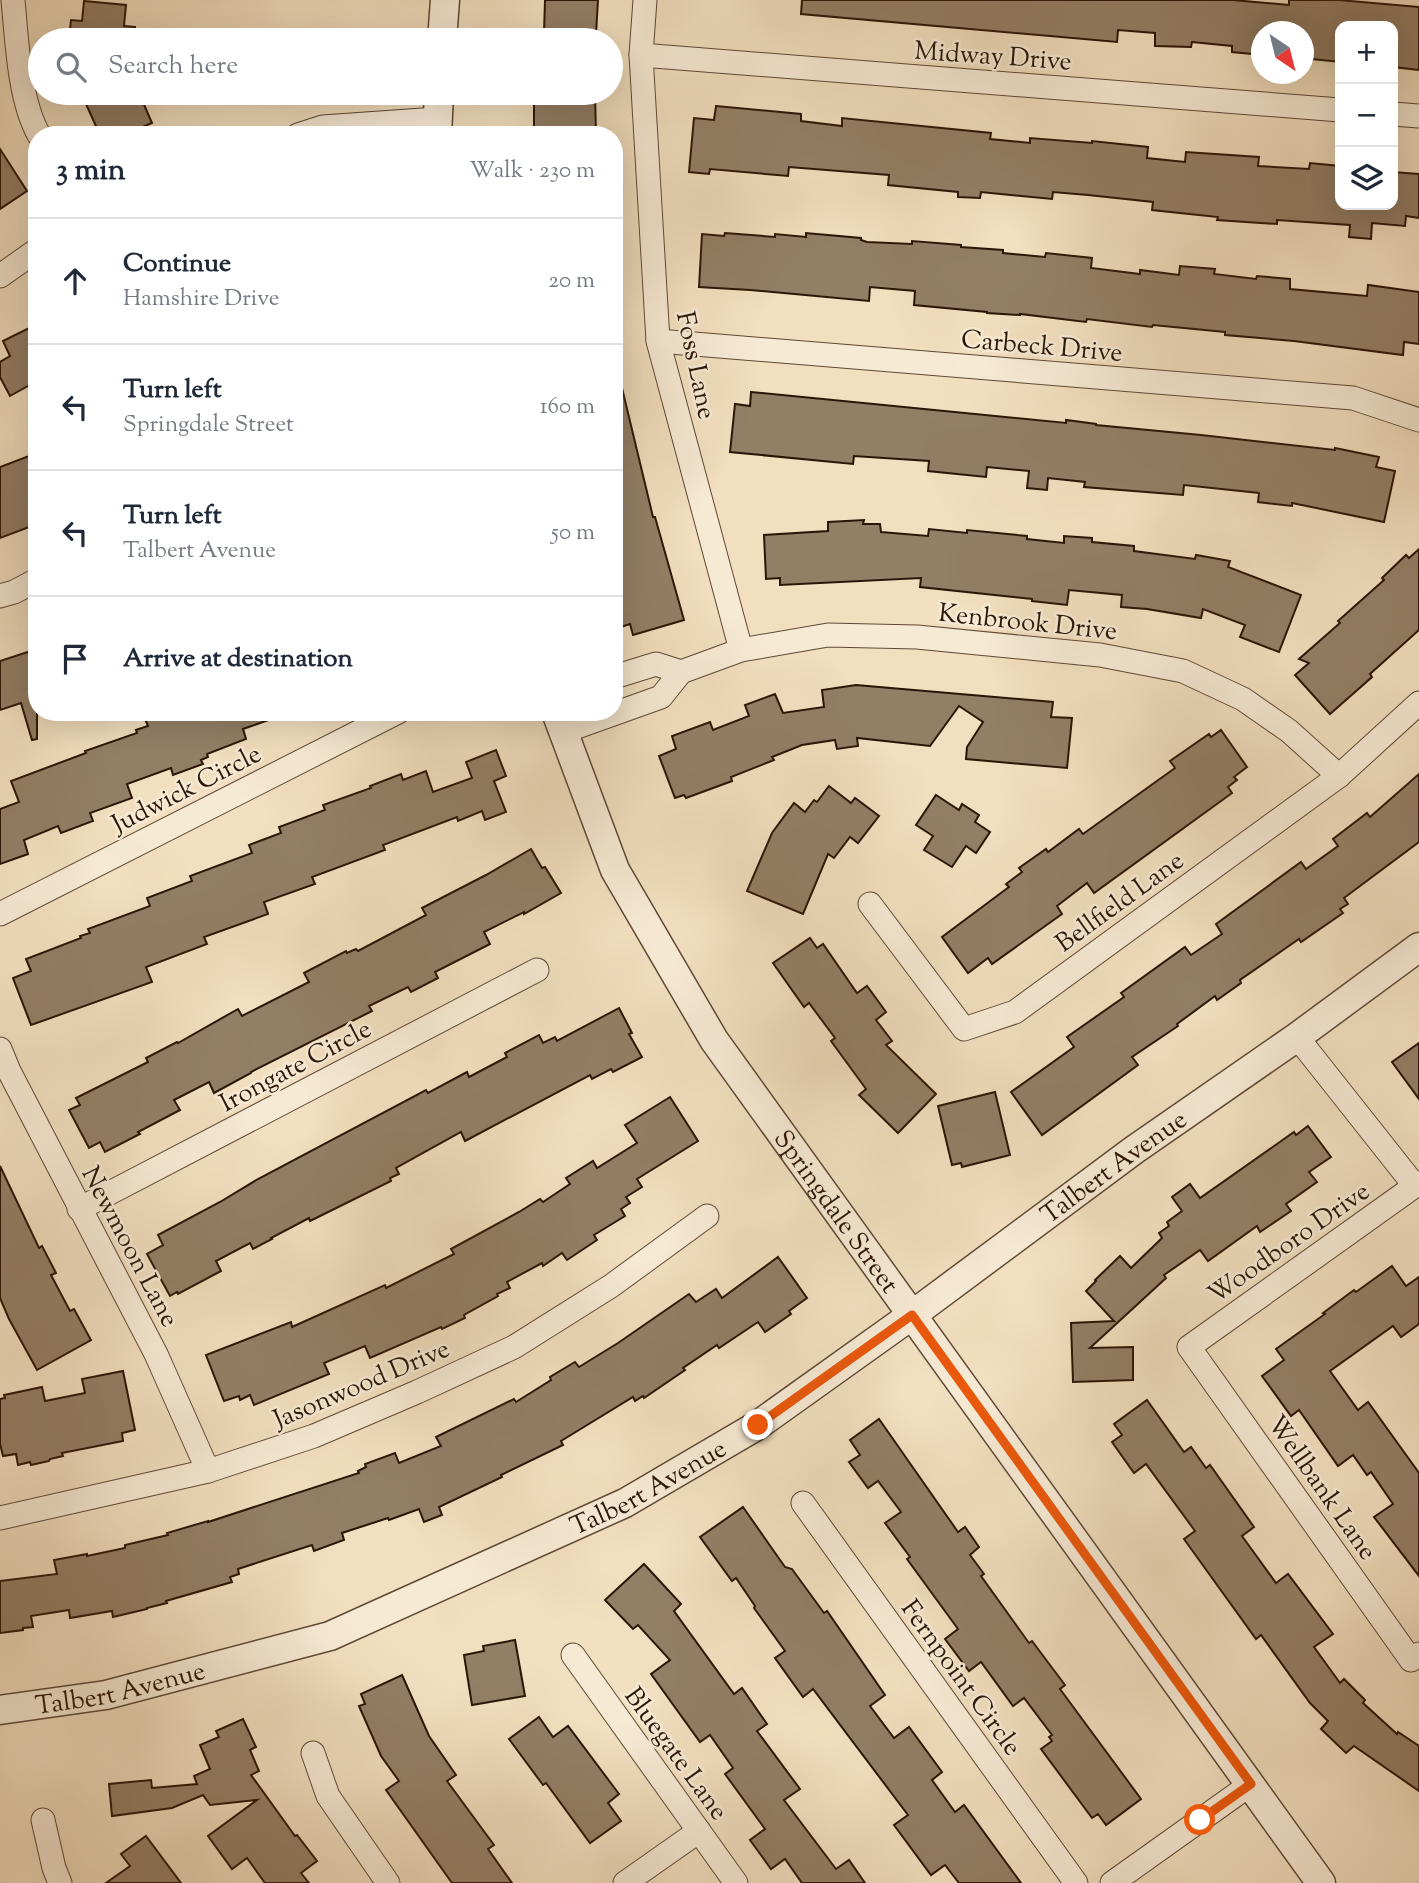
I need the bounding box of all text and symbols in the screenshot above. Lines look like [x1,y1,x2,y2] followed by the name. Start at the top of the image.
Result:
[1251,21,1314,84] north arrow
[1335,21,1398,210] map controls
[1335,21,1398,84] button: +
[28,28,623,105] search box
[913,34,1073,81] street label: Midway Drive
[52,48,90,86] icon: search
[108,48,238,85] text: Search here
[1335,84,1398,147] button: −
[1335,147,1398,210] button: layers
[56,150,126,193] text: 3 min
[469,155,595,188] text: Walk · 230 m
[123,246,231,283] text: Continue
[56,262,94,300] icon: ahead
[548,265,595,298] text: 20 m
[123,283,279,316] text: Hamshire Drive
[665,308,724,423] street label: Foss Lane
[960,322,1124,373] street label: Carbeck Drive
[123,372,222,409] text: Turn left
[56,388,94,426] icon: left
[540,391,595,424] text: 160 m
[123,409,294,442] text: Springdale Street
[123,498,222,535] text: Turn left
[56,514,94,552] icon: left
[551,517,595,550] text: 50 m
[123,535,276,568] text: Talbert Avenue
[937,596,1119,651] street label: Kenbrook Drive
[56,640,94,678] icon: arrive
[123,641,353,678] text: Arrive at destination
[104,737,268,845] street label: Judwick Circle
[1048,844,1192,962] street label: Bellfield Lane
[214,1012,379,1123] street label: Irongate Circle
[1034,1103,1195,1234] street label: Talbert Avenue
[764,1123,907,1302] street label: Springdale Street
[71,1160,187,1334] street label: Newmoon Lane
[1201,1174,1378,1314] street label: Woodboro Drive
[266,1331,456,1440] street label: Jasonwood Drive
[742,1409,773,1440] route end
[1257,1409,1385,1568] street label: Wellbank Lane
[565,1431,734,1546] street label: Talbert Avenue
[891,1593,1029,1764] street label: Fernpoint Circle
[33,1654,209,1726] street label: Talbert Avenue
[614,1680,736,1829] street label: Bluegate Lane
[1184,1804,1215,1835] route start

